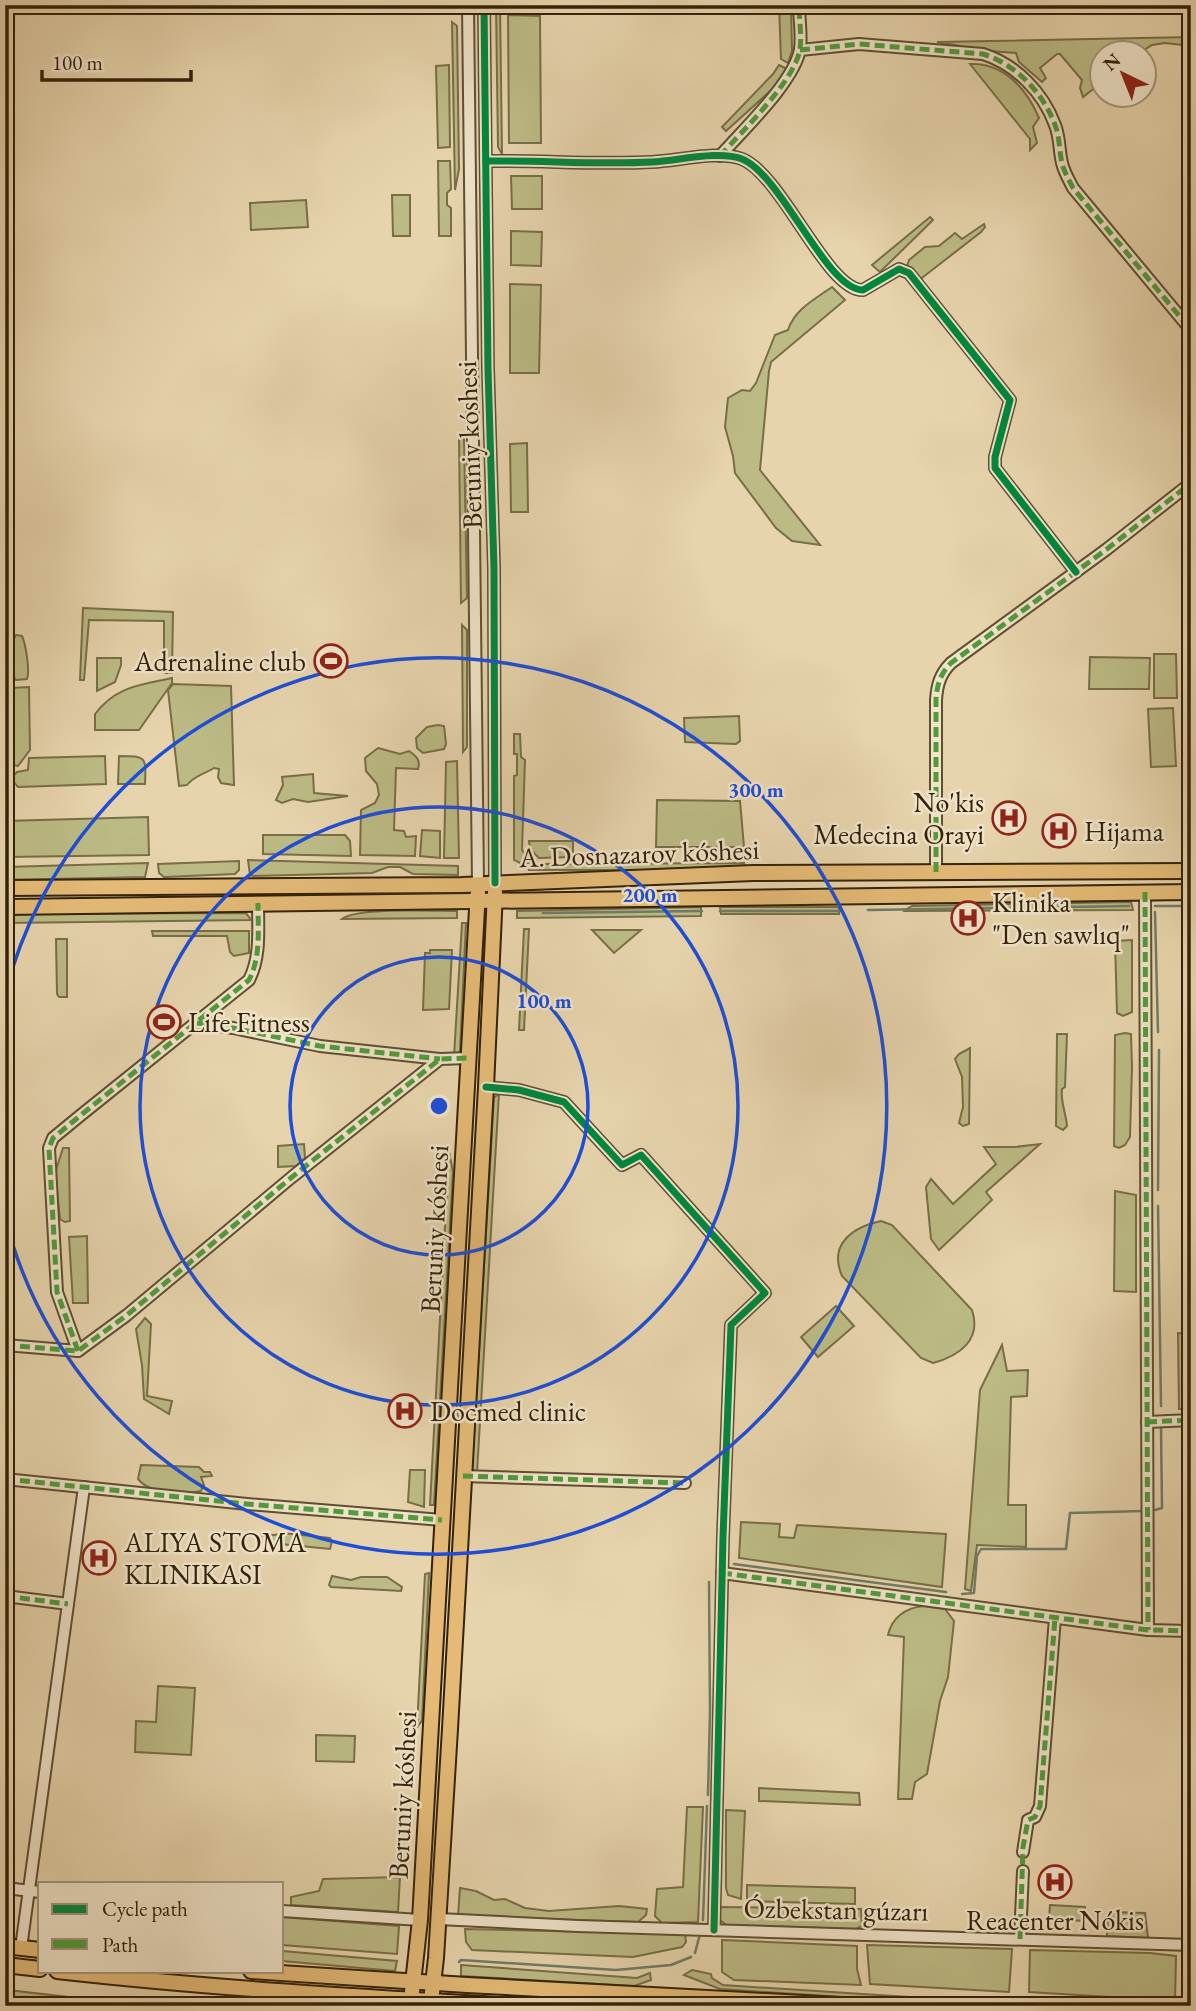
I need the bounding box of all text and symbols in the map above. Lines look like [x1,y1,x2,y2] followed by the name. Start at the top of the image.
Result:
[42,38,191,82] scale bar
[1088,38,1158,108] north arrow
[1098,47,1126,76] text: N
[52,49,103,76] text: 100 m
[448,360,490,530] street label: Beruniy kóshesi
[312,642,350,680] sports icon: Adrenaline club
[133,643,306,679] place label: Adrenaline club
[728,776,784,803] text: 300 m
[813,784,984,852] place label: No'kis Medecina Orayi
[990,799,1028,837] hospital icon: No'kis Medecina Orayi
[1040,812,1078,850] hospital icon: Hijama
[1084,813,1165,849] place label: Hijama
[517,831,760,875] street label: A. Dosnazarov kóshesi
[622,881,678,908] text: 200 m
[992,884,1130,952] place label: Klinika "Den sawlıq"
[949,899,987,937] hospital icon: Klinika "Den sawlıq"
[516,987,572,1014] text: 100 m
[145,1003,183,1041] sports icon: Life Fitness
[188,1004,310,1040] place label: Life Fitness
[427,1094,451,1118] centre of rings
[412,1144,456,1314] street label: Beruniy kóshesi
[386,1392,424,1430] hospital icon: Docmed clinic
[430,1393,586,1429] place label: Docmed clinic
[123,1524,307,1592] place label: ALIYA STOMA KLINIKASI
[80,1539,118,1577] hospital icon: ALIYA STOMA KLINIKASI
[380,1710,424,1880] street label: Beruniy kóshesi
[1036,1863,1074,1901] hospital icon: Reacenter Nókis
[38,1882,284,1972] legend
[743,1889,929,1929] street label: Ózbekstan gúzarı
[102,1895,188,1922] text: Cycle path
[966,1902,1144,1938] place label: Reacenter Nókis
[102,1931,139,1958] text: Path

